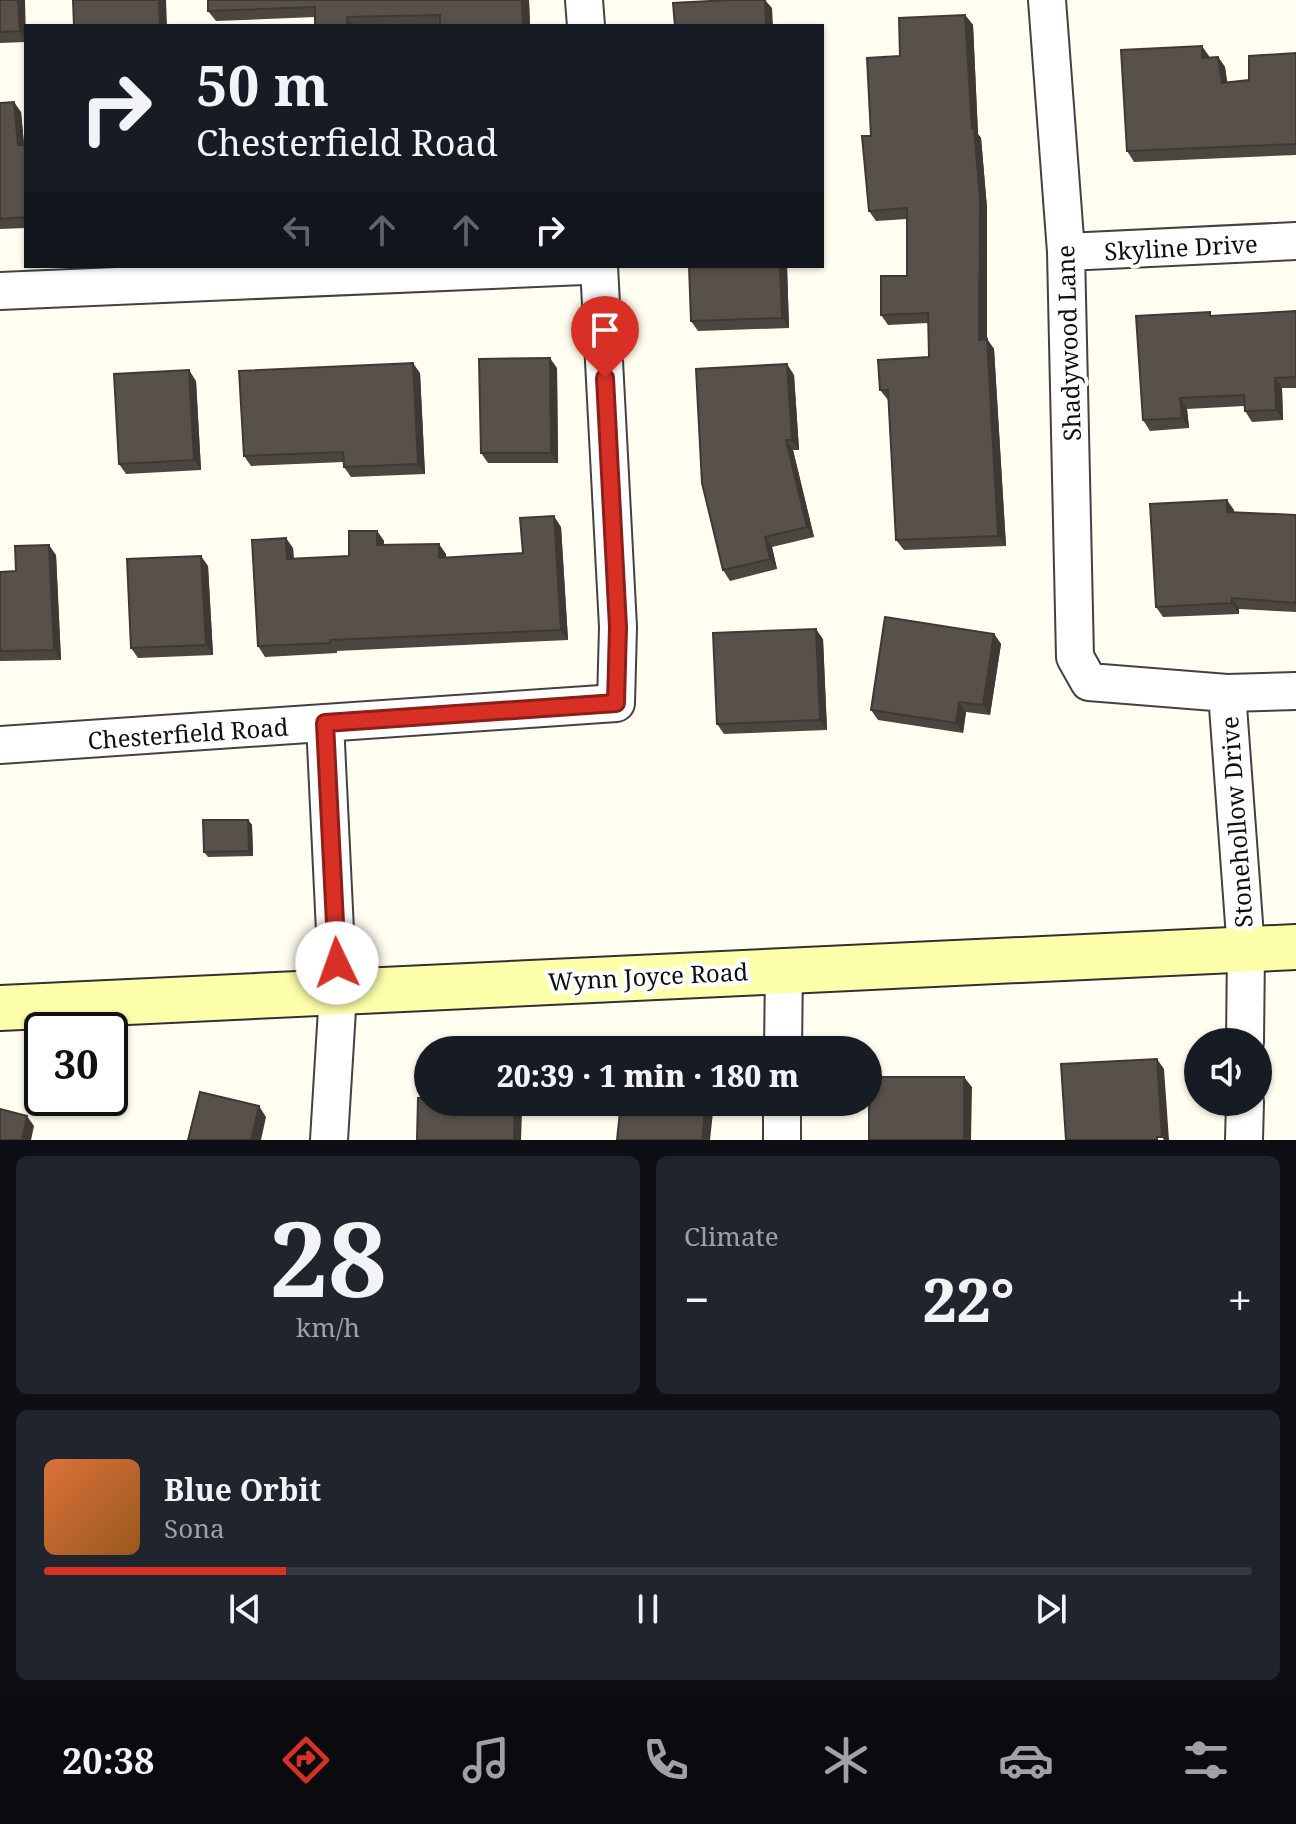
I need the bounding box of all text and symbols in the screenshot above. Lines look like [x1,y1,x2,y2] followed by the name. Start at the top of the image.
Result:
[196,46,329,122] text: 50 m
[64,56,168,160] icon: right
[196,118,498,167] text: Chesterfield Road
[276,208,320,252] icon: left
[360,208,404,252] icon: ahead
[444,208,488,252] icon: ahead
[528,208,572,252] icon: right
[1103,227,1259,267] street label: Skyline Drive
[1048,244,1088,442] street label: Shadywood Lane
[571,296,639,378] pin
[583,308,627,352] icon: arrive
[86,710,290,756] street label: Chesterfield Road
[1212,715,1260,929] street label: Stonehollow Drive
[295,921,379,1005] position arrow
[547,954,749,998] street label: Wynn Joyce Road
[24,1012,128,1116] speed limit sign: 30
[1184,1028,1272,1116] map controls
[1184,1028,1272,1116] button: sound
[497,1055,799,1096] text: 20:39 · 1 min · 180 m
[269,1186,387,1327] text: 28
[684,1218,779,1254] text: Climate
[922,1258,1014,1340] text: 22°
[684,1269,709,1329] text: −
[1227,1269,1252,1329] text: +
[296,1309,360,1345] text: km/h
[164,1469,321,1510] text: Blue Orbit
[164,1510,225,1546] text: Sona
[223,1587,267,1631] icon: previous
[626,1587,670,1631] icon: pause
[1029,1587,1073,1631] icon: next
[278,1732,334,1788] icon: directions
[458,1732,514,1788] icon: music
[638,1732,694,1788] icon: phone
[818,1732,874,1788] icon: climate
[998,1732,1054,1788] icon: car
[1178,1732,1234,1788] icon: filters
[62,1736,154,1785] text: 20:38

